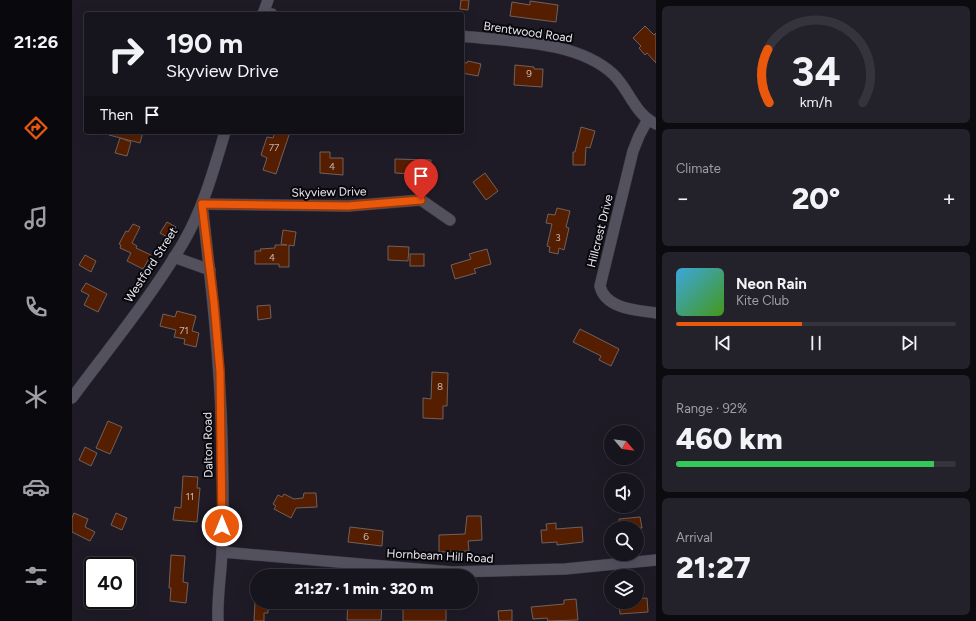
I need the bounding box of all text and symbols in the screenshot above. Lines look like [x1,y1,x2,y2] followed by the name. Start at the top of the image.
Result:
[482,19,574,45] street label: Brentwood Road
[166,26,243,60] text: 190 m
[100,28,152,80] icon: right
[14,31,58,53] text: 21:26
[791,45,841,95] text: 34
[166,60,279,82] text: Skyview Drive
[526,67,532,80] house number: 9
[800,92,832,110] text: km/h
[141,104,163,126] icon: arrive
[100,106,133,124] text: Then
[22,114,50,142] icon: directions
[269,141,280,154] house number: 77
[404,159,438,200] pin
[329,160,335,173] house number: 4
[676,161,721,176] text: Climate
[410,165,432,187] icon: arrive
[792,180,840,217] text: 20°
[291,184,367,200] street label: Skyview Drive
[676,185,690,212] text: −
[942,185,956,212] text: +
[584,192,616,269] street label: Hillcrest Drive
[22,204,50,232] icon: music
[122,224,181,305] street label: Westford Street
[555,231,561,244] house number: 3
[269,251,275,264] house number: 4
[736,275,807,293] text: Neon Rain
[22,293,50,321] icon: phone
[736,293,789,308] text: Kite Club
[179,324,189,337] house number: 71
[712,332,734,354] icon: previous
[805,332,827,354] icon: pause
[898,332,920,354] icon: next
[437,380,443,393] house number: 8
[22,383,50,411] icon: climate
[676,401,747,416] text: Range · 92%
[200,412,216,478] street label: Dalton Road
[676,420,783,457] text: 460 km
[604,425,644,465] north arrow
[604,425,644,609] map controls
[22,473,50,501] icon: car
[604,473,644,513] button: sound
[186,490,194,503] house number: 11
[201,505,243,547] position arrow
[604,521,644,561] button: search
[363,530,369,543] house number: 6
[676,530,713,545] text: Arrival
[386,546,494,566] street label: Hornbeam Hill Road
[676,549,751,586] text: 21:27
[84,557,136,609] speed limit sign: 40
[22,562,50,590] icon: filters
[604,569,644,609] button: layers
[295,580,433,598] text: 21:27 · 1 min · 320 m

